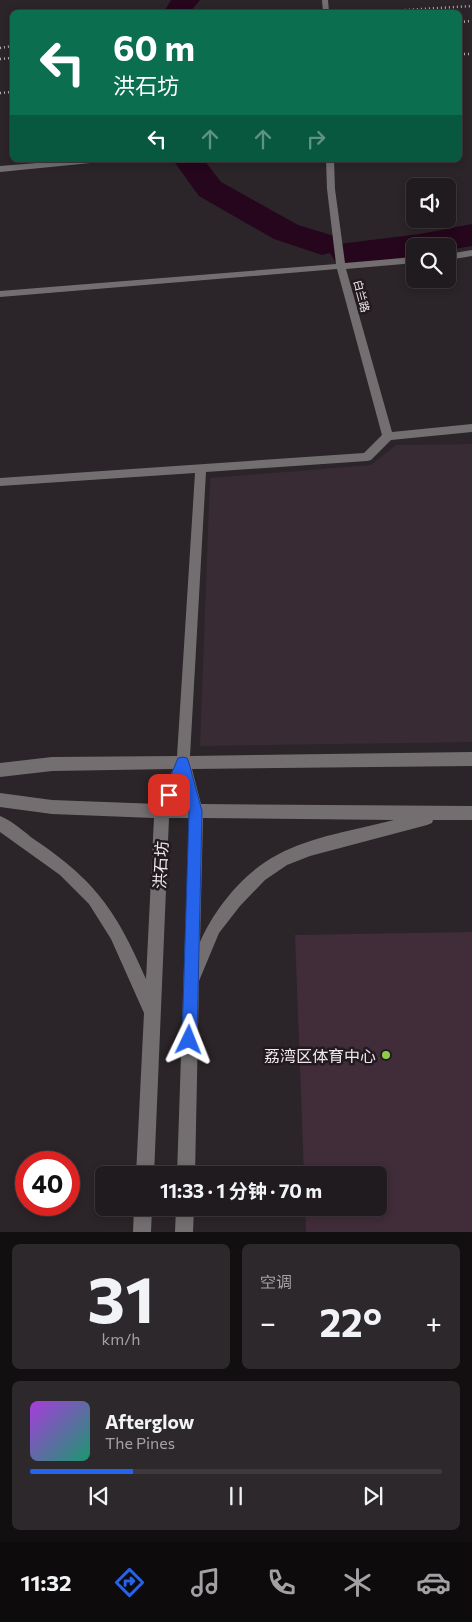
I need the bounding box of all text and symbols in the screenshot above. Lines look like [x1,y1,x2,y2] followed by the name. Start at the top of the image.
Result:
[113,25,195,68] text: 60 m
[30,30,95,95] icon: left
[113,72,179,99] text: 洪石坊
[143,125,171,153] icon: left
[196,125,224,153] icon: ahead
[249,125,277,153] icon: ahead
[302,125,330,153] icon: right
[406,178,456,288] map controls
[406,178,456,228] button: sound
[406,238,456,288] button: search
[351,278,373,314] street label: 白兰路
[148,774,190,816] pin
[155,781,183,809] icon: arrive
[149,841,171,889] street label: 洪石坊
[162,1013,214,1065] position arrow
[264,1046,376,1065] place label: 荔湾区体育中心
[380,1049,392,1061] marker: 荔湾区体育中心
[15,1151,80,1216] speed limit sign: 40
[160,1179,322,1202] text: 11:33 · 1 分钟 · 70 m
[87,1257,155,1336] text: 31
[260,1272,292,1291] text: 空调
[319,1298,382,1345] text: 22°
[260,1305,276,1339] text: −
[426,1305,442,1339] text: +
[102,1329,140,1348] text: km/h
[105,1410,194,1433] text: Afterglow
[105,1433,175,1452] text: The Pines
[85,1482,113,1510] icon: previous
[222,1482,250,1510] icon: pause
[359,1482,387,1510] icon: next
[112,1565,147,1600] icon: directions
[188,1565,223,1600] icon: music
[264,1565,299,1600] icon: phone
[340,1565,375,1600] icon: climate
[416,1565,451,1600] icon: car
[21,1569,71,1596] text: 11:32

